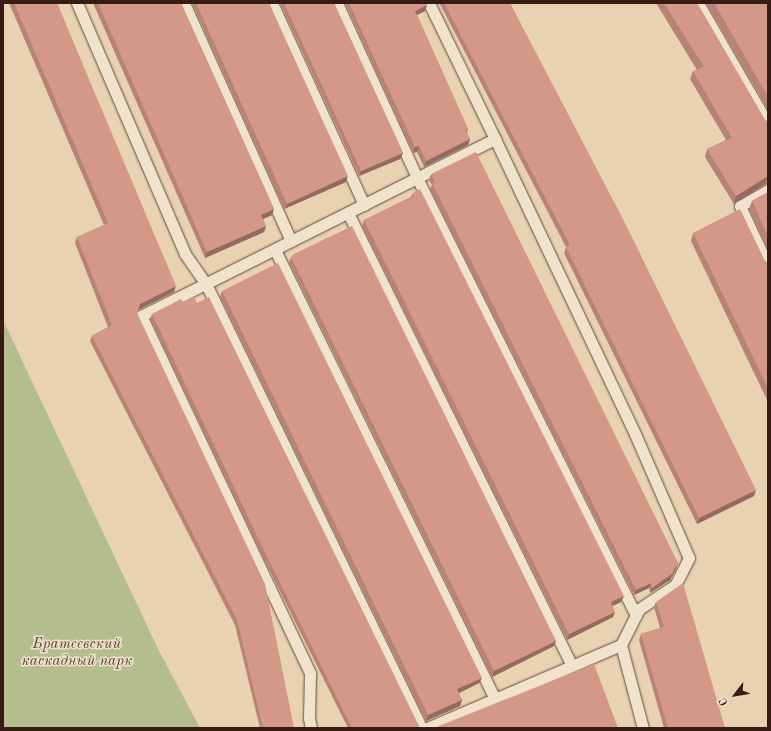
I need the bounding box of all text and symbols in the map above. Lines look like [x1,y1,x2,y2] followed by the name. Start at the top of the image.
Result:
[22,635,132,670] park label: Братеевский каскадный парк
[715,675,755,715] north arrow
[718,695,731,707] text: С

